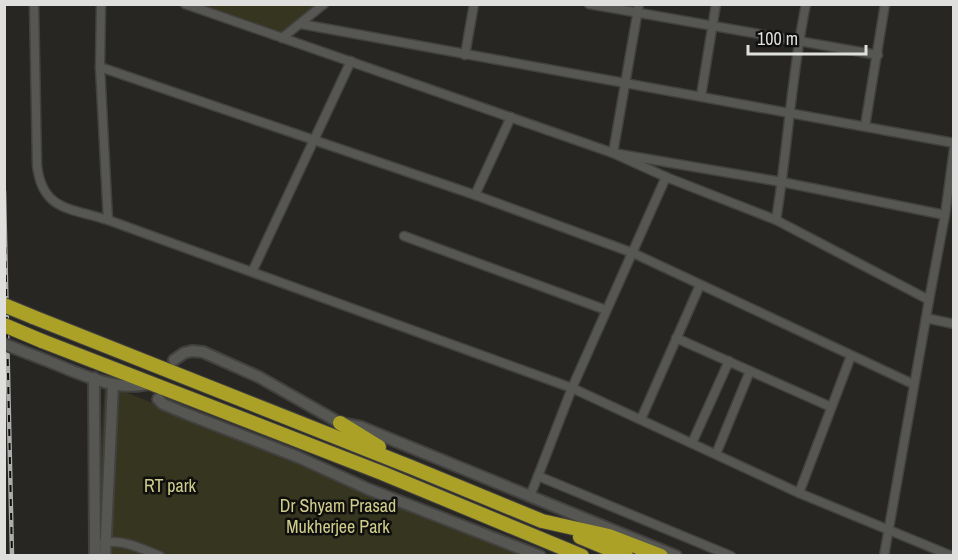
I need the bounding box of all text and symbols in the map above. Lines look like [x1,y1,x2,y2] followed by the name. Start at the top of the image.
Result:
[748,18,866,56] scale bar
[757,26,798,51] text: 100 m
[144,473,197,498] park label: RT park
[280,493,396,539] park label: Dr Shyam Prasad Mukherjee Park

